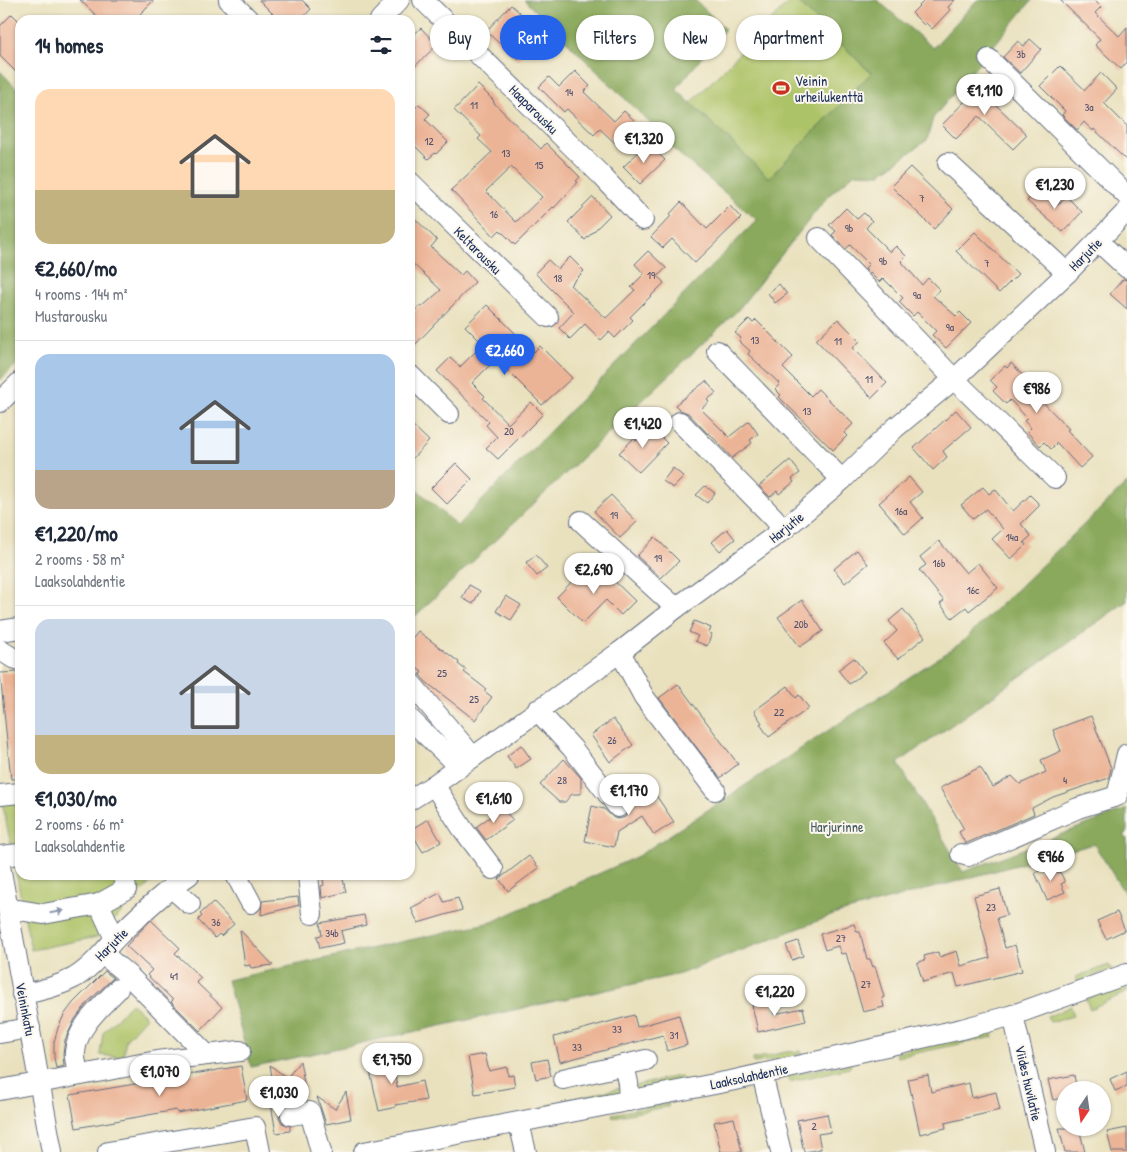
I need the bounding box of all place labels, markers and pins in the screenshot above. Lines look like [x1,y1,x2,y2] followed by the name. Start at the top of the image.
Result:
[795,71,863,106] place label: Veinin urheilukenttä
[944,74,1026,116] pin: €1,110
[771,78,791,98] sports icon: Veinin urheilukenttä
[603,121,685,164] pin: €1,320
[1014,168,1096,210] pin: €1,230
[464,334,546,376] pin: €2,660
[1007,372,1067,414] pin: €986
[602,406,684,449] pin: €1,420
[553,552,635,595] pin: €2,690
[588,774,670,816] pin: €1,170
[453,782,535,824] pin: €1,610
[1021,840,1081,882] pin: €966
[734,974,816,1017] pin: €1,220
[351,1042,433,1085] pin: €1,750
[119,1054,201,1097] pin: €1,070
[238,1076,320,1118] pin: €1,030

